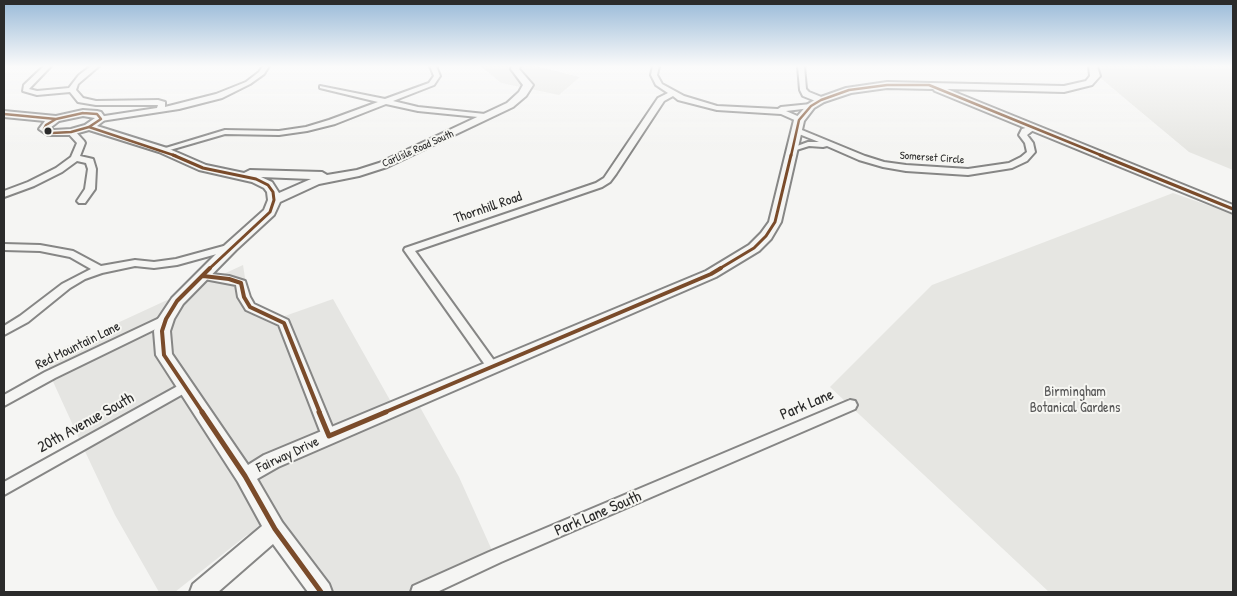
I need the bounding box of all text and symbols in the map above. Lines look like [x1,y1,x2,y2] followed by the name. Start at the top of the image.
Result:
[43,126,53,136] unlabelled marker
[380,127,456,171] street label: Carlisle Road South
[899,149,965,167] street label: Somerset Circle
[452,188,524,228] street label: Thornhill Road
[33,318,123,374] street label: Red Mountain Lane
[1030,384,1120,417] park label: Birmingham Botanical Gardens
[777,385,837,425] street label: Park Lane
[34,389,138,457] street label: 20th Avenue South
[254,433,322,477] street label: Fairway Drive
[552,487,644,541] street label: Park Lane South

